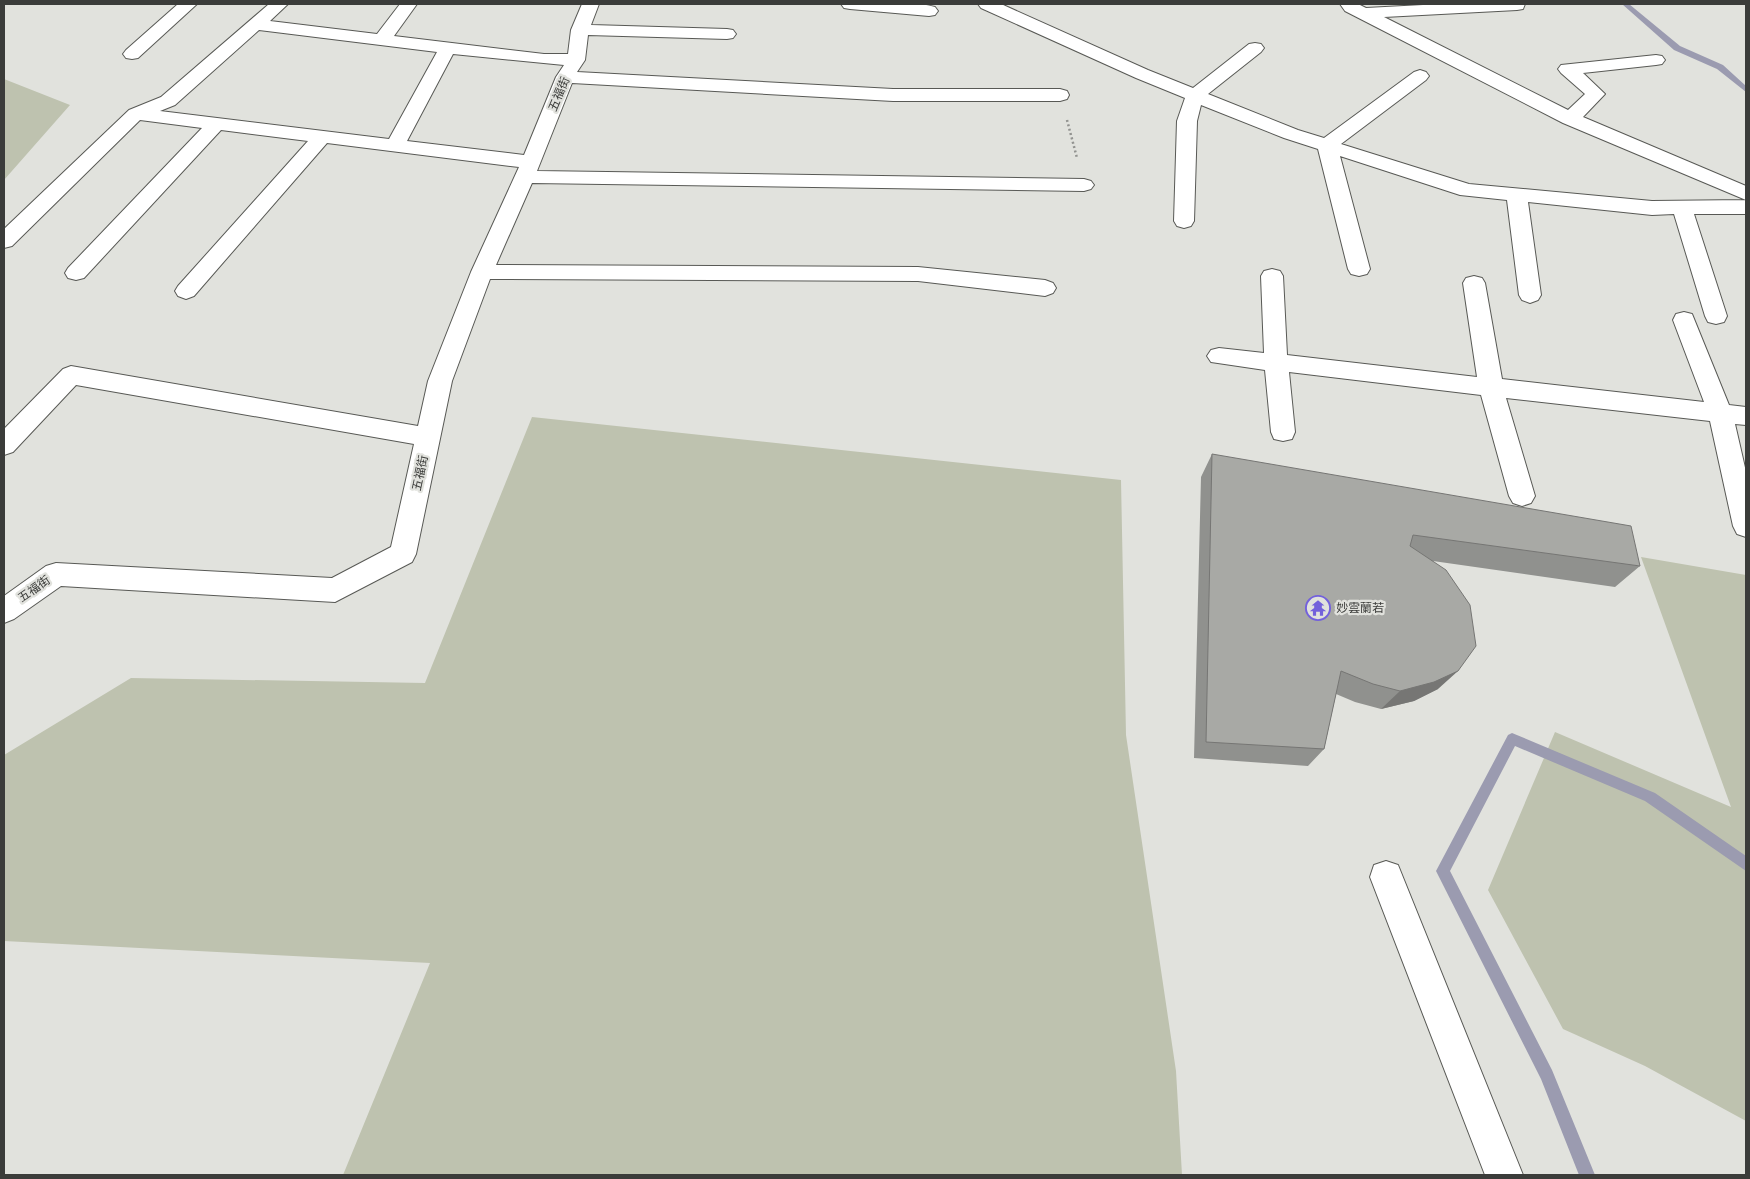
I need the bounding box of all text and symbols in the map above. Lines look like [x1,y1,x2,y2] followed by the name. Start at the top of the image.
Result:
[546,75,572,113] street label: 五福街
[409,454,431,492] street label: 五福街
[15,573,53,605] street label: 五福街
[1305,595,1331,621] temple icon: 妙雲蘭若
[1336,601,1384,615] place label: 妙雲蘭若

